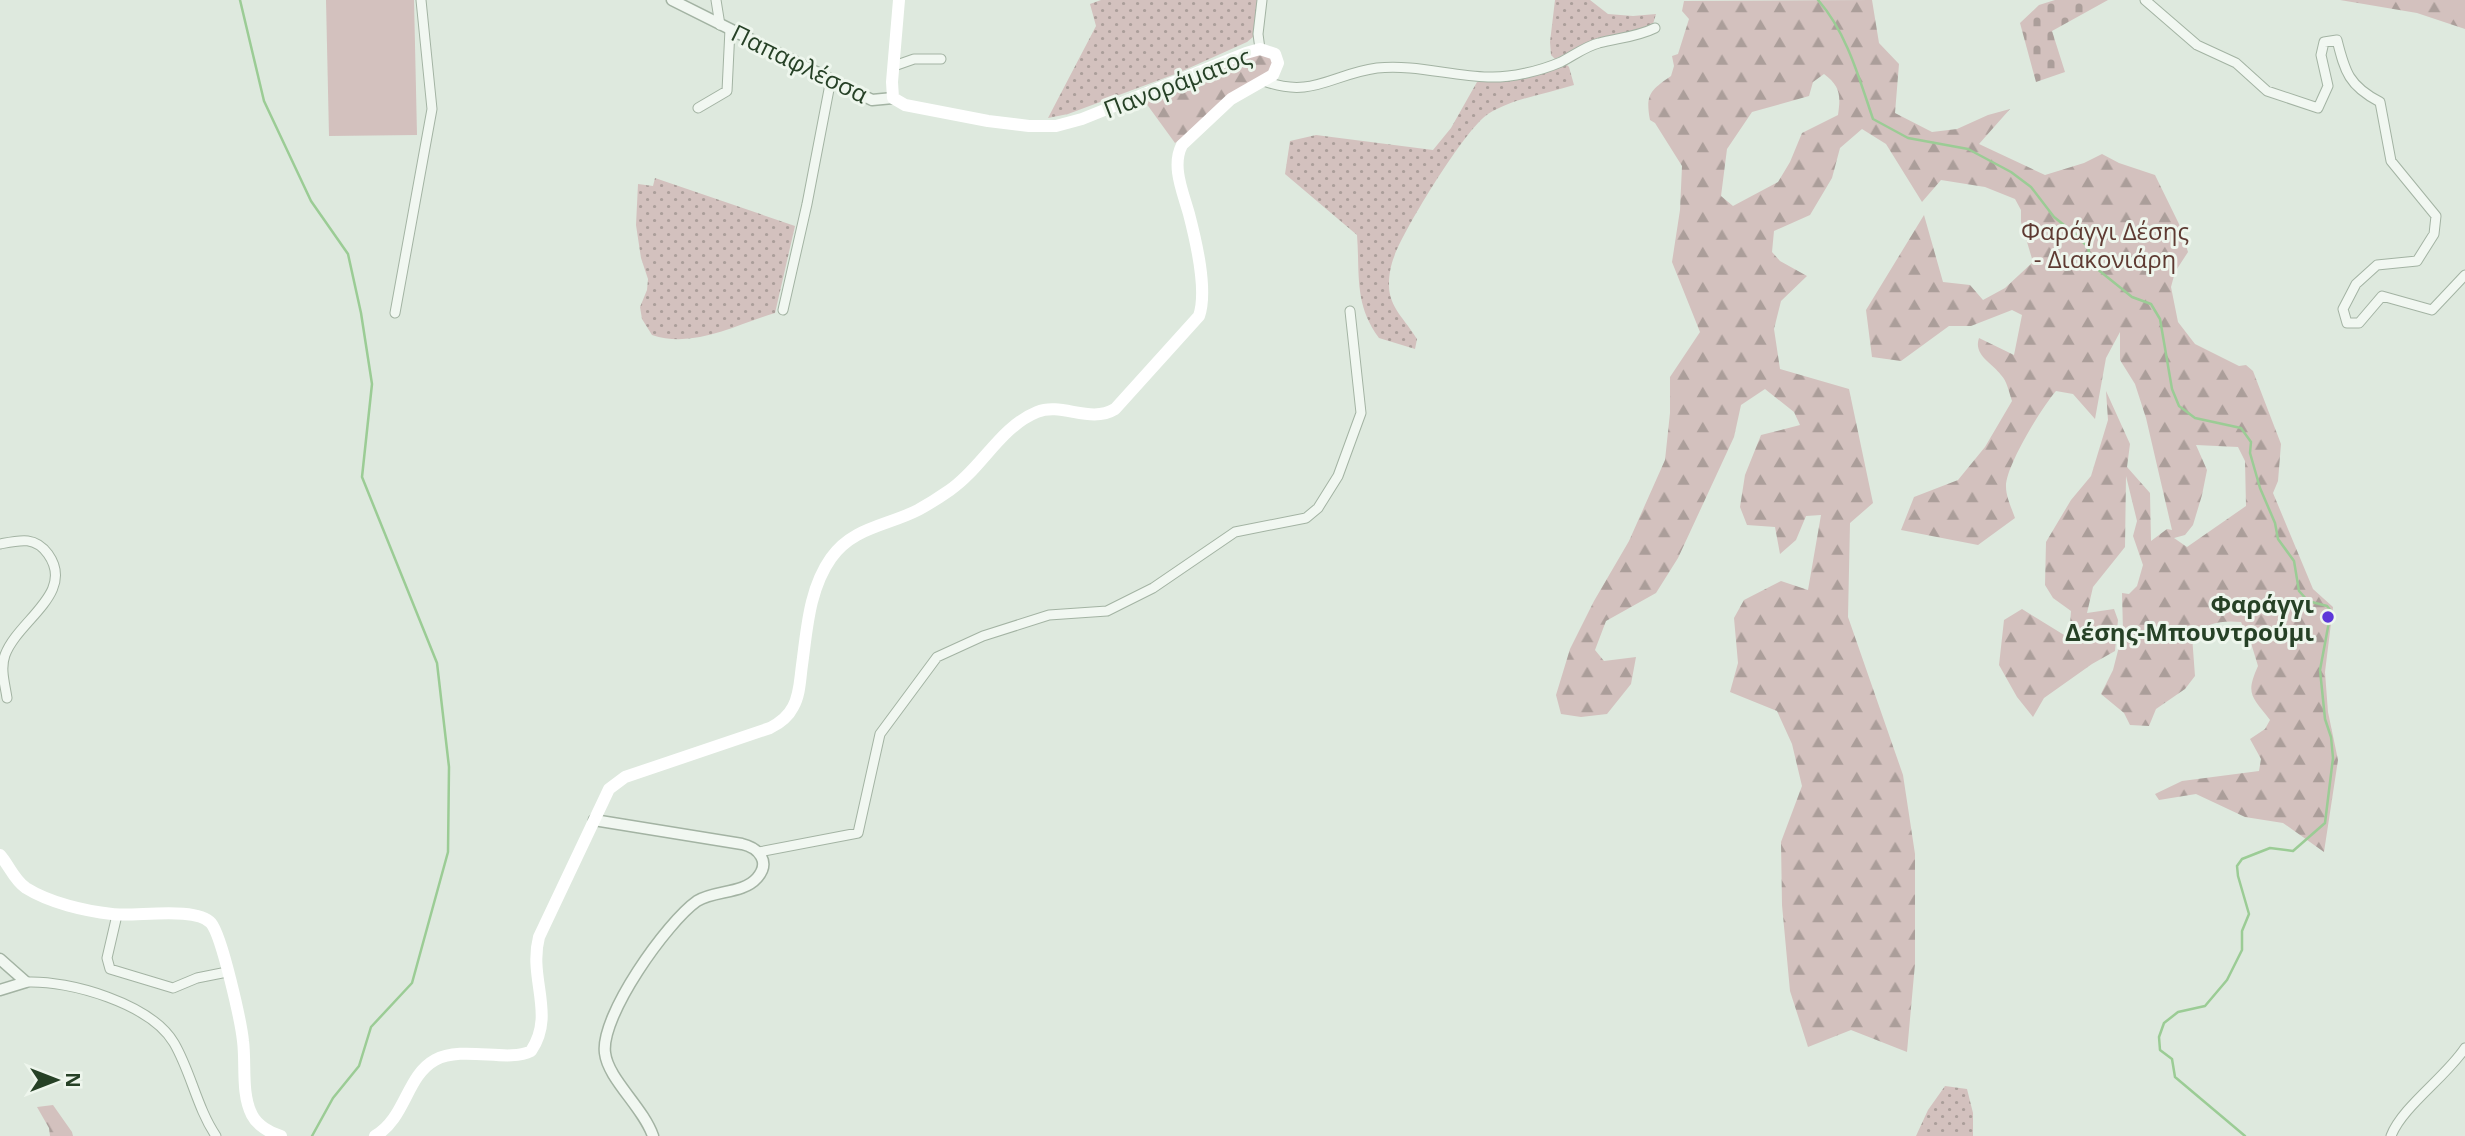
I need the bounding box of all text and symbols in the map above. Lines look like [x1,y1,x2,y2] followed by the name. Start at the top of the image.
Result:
[726,16,874,110] street label: Παπαφλέσσα
[1098,39,1256,125] street label: Πανοράματος
[2021,214,2189,275] park label: Φαράγγι Δέσης - Διακονιάρη
[2065,587,2314,648] place label: Φαράγγι Δέσης-Μπουντρούμι
[2320,609,2336,625] marker: Φαράγγι Δέσης-Μπουντρούμι
[21,1045,91,1115] north arrow
[60,1072,86,1088] text: N

